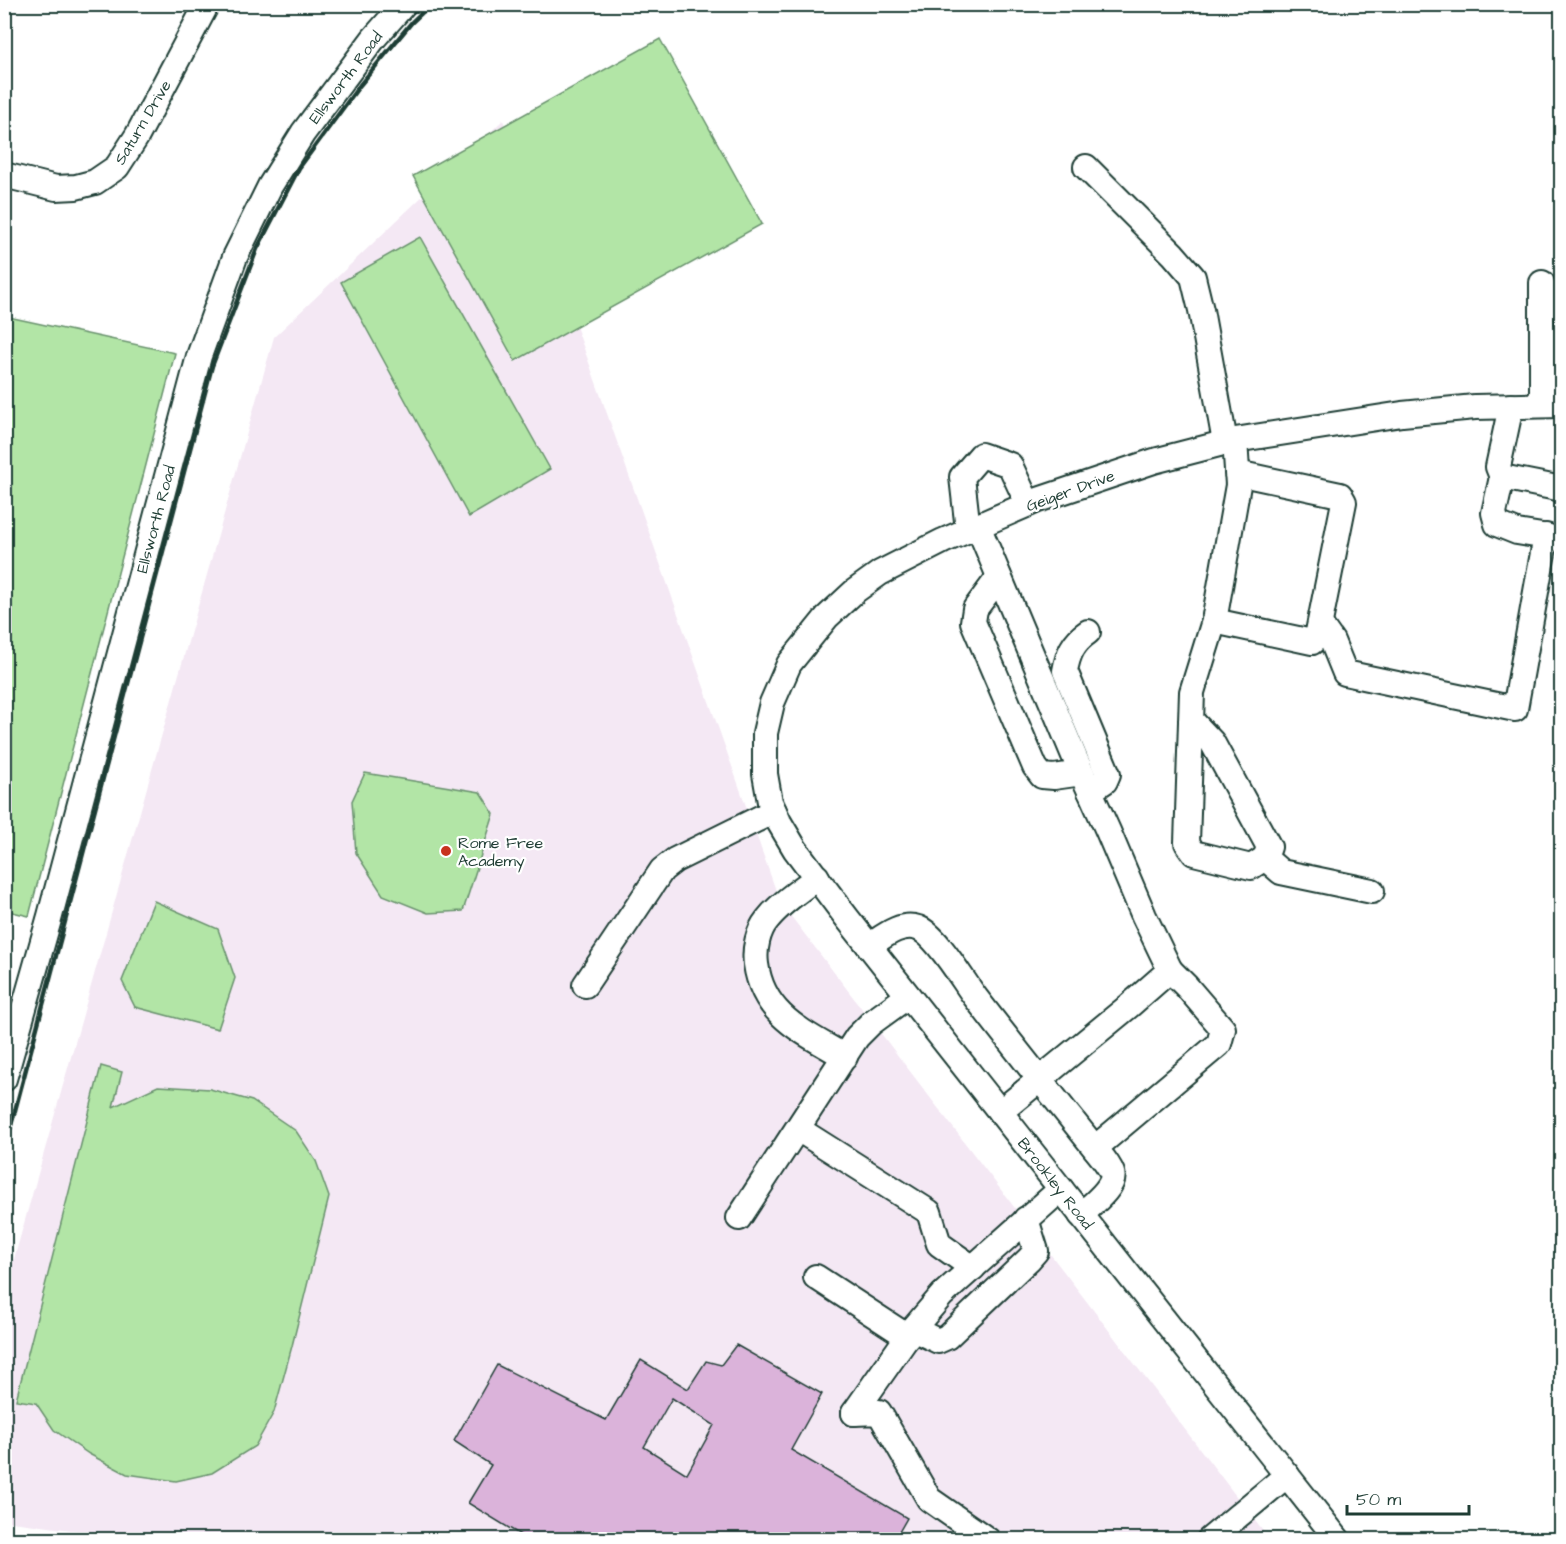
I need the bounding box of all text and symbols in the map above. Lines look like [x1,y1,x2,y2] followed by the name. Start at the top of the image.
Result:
[304,27,388,128] street label: Ellsworth Road
[109,76,177,169] street label: Saturn Drive
[131,463,181,576] street label: Ellsworth Road
[1023,465,1118,518] street label: Geiger Drive
[458,832,543,873] place label: Rome Free Academy
[439,844,453,858] marker: Rome Free Academy
[1012,1133,1098,1235] street label: Brookley Road
[1347,1478,1468,1516] scale bar
[1356,1487,1401,1512] text: 50 m

